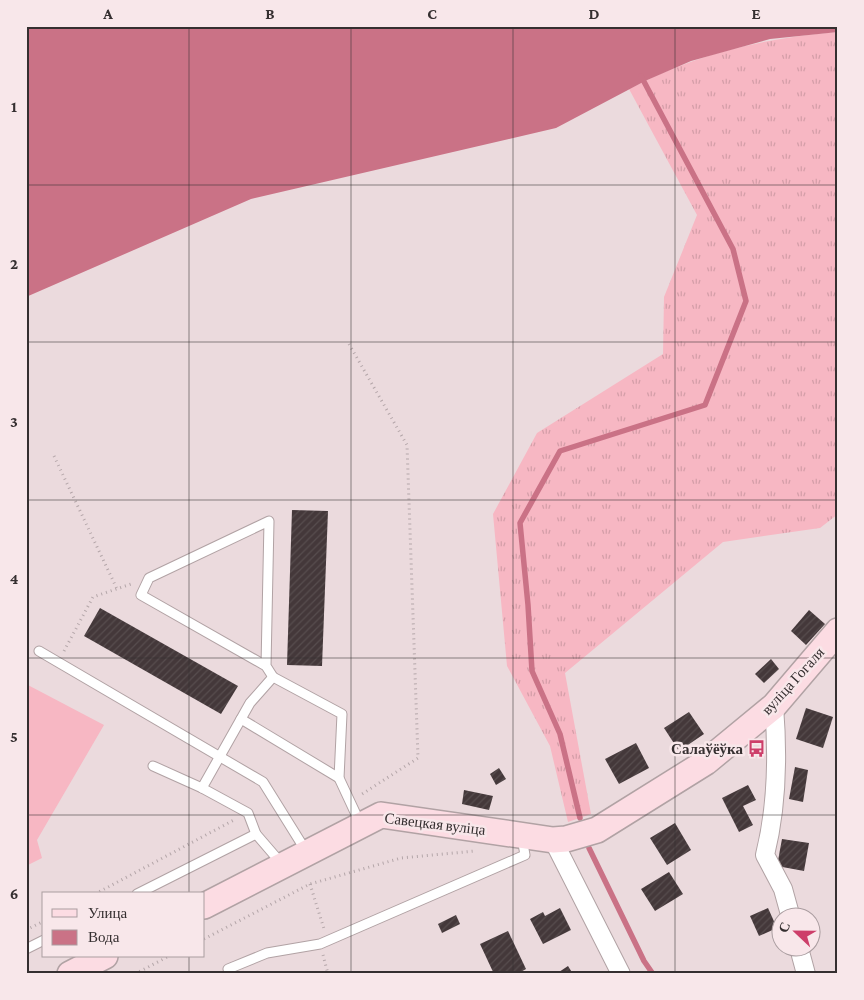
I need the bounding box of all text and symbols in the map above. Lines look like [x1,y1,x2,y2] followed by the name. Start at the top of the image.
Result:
[102,5,113,22] text: A
[265,5,275,22] text: B
[427,5,437,22] text: C
[588,5,600,22] text: D
[751,5,761,22] text: E
[11,98,17,115] text: 1
[10,255,18,272] text: 2
[10,413,18,430] text: 3
[10,570,19,587] text: 4
[759,644,827,718] street label: вуліца Гогаля
[10,728,18,745] text: 5
[747,739,767,759] bus stop icon: Салаўёўка
[671,741,744,757] place label: Салаўёўка
[384,810,487,838] street label: Савецкая вуліца
[10,885,18,902] text: 6
[42,892,205,958] legend
[88,905,127,921] text: Улица
[772,908,822,958] north arrow
[775,919,793,935] text: С
[88,929,120,945] text: Вода

